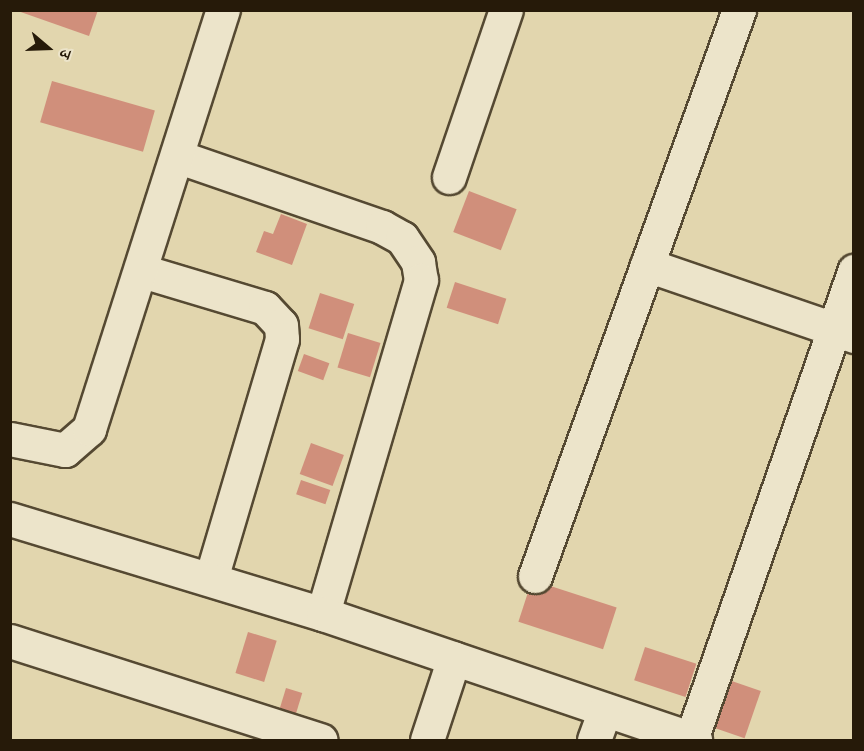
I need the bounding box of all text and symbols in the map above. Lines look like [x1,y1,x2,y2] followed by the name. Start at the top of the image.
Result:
[18,18,78,78] north arrow
[54,47,77,61] text: उ

